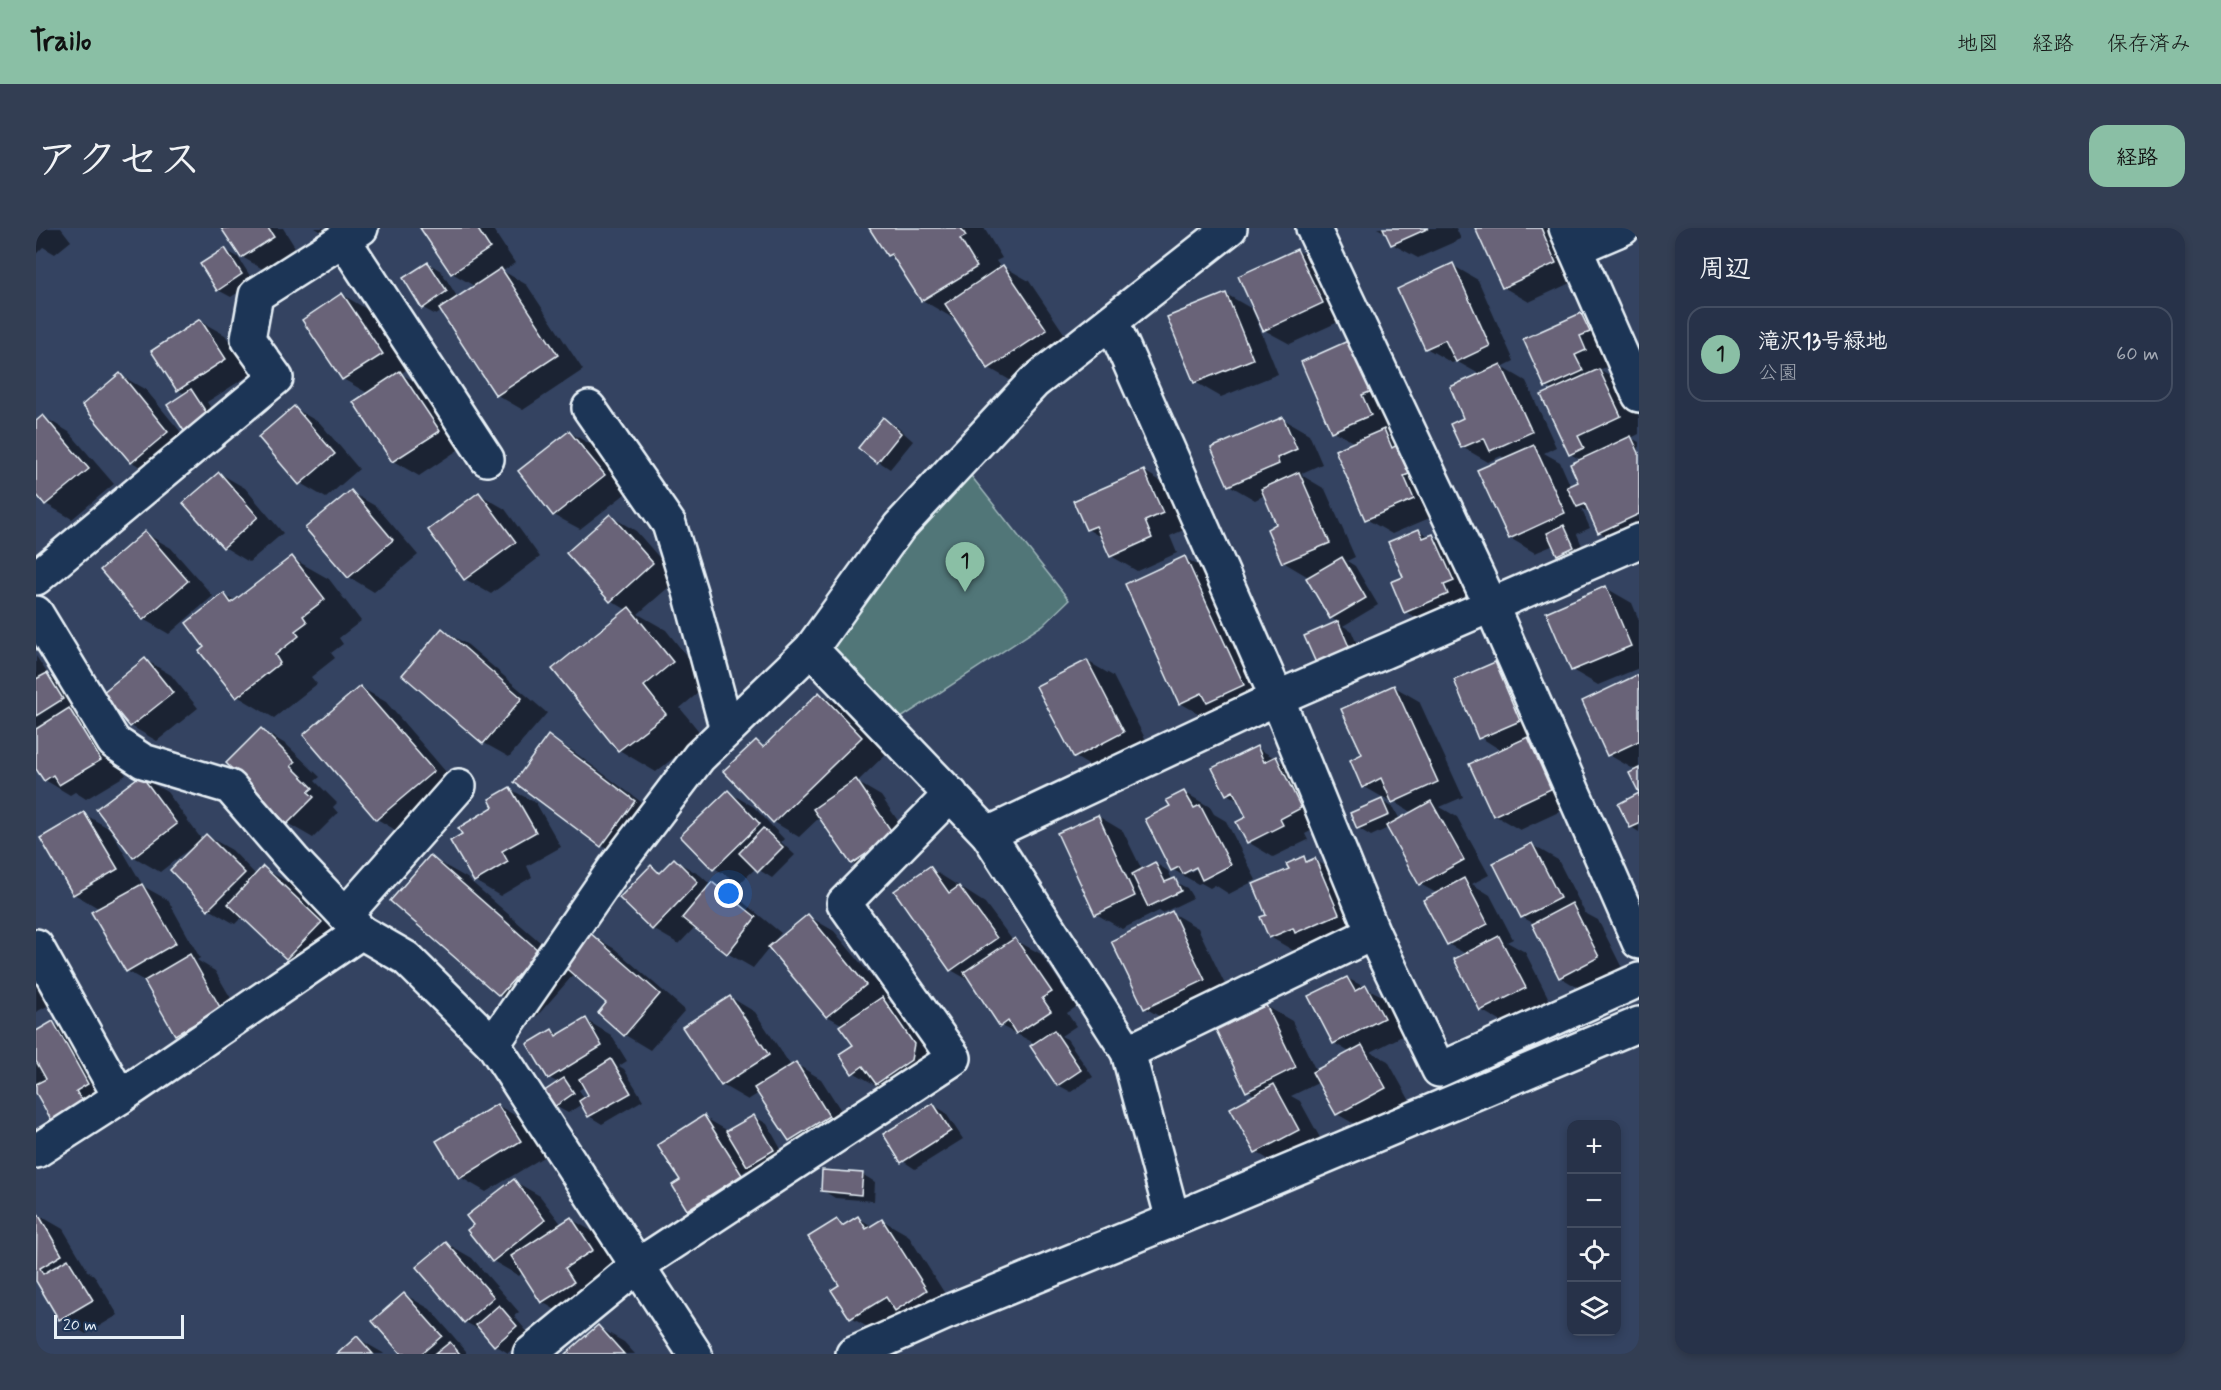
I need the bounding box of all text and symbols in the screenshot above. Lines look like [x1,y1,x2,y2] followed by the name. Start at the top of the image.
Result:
[30,24,91,61] text: Trailo
[1957,30,1999,58] text: 地図
[2032,30,2074,58] text: 経路
[2107,30,2191,58] text: 保存済み
[2089,125,2185,187] button: 経路
[36,134,201,189] text: アクセス
[1699,253,1751,287] text: 周辺
[1758,328,1887,356] text: 滝沢13号緑地
[1716,341,1725,368] text: 1
[2116,341,2159,368] text: 60 m
[1758,360,1798,387] text: 公園
[946,542,984,592] pin: 1
[714,879,743,908] your location
[1567,1120,1621,1336] map controls
[1567,1120,1621,1174] button: +
[1567,1174,1621,1228] button: −
[1567,1228,1621,1282] button: locate
[1567,1282,1621,1336] button: layers
[54,1312,184,1340] scale bar
[63,1315,97,1336] text: 20 m

